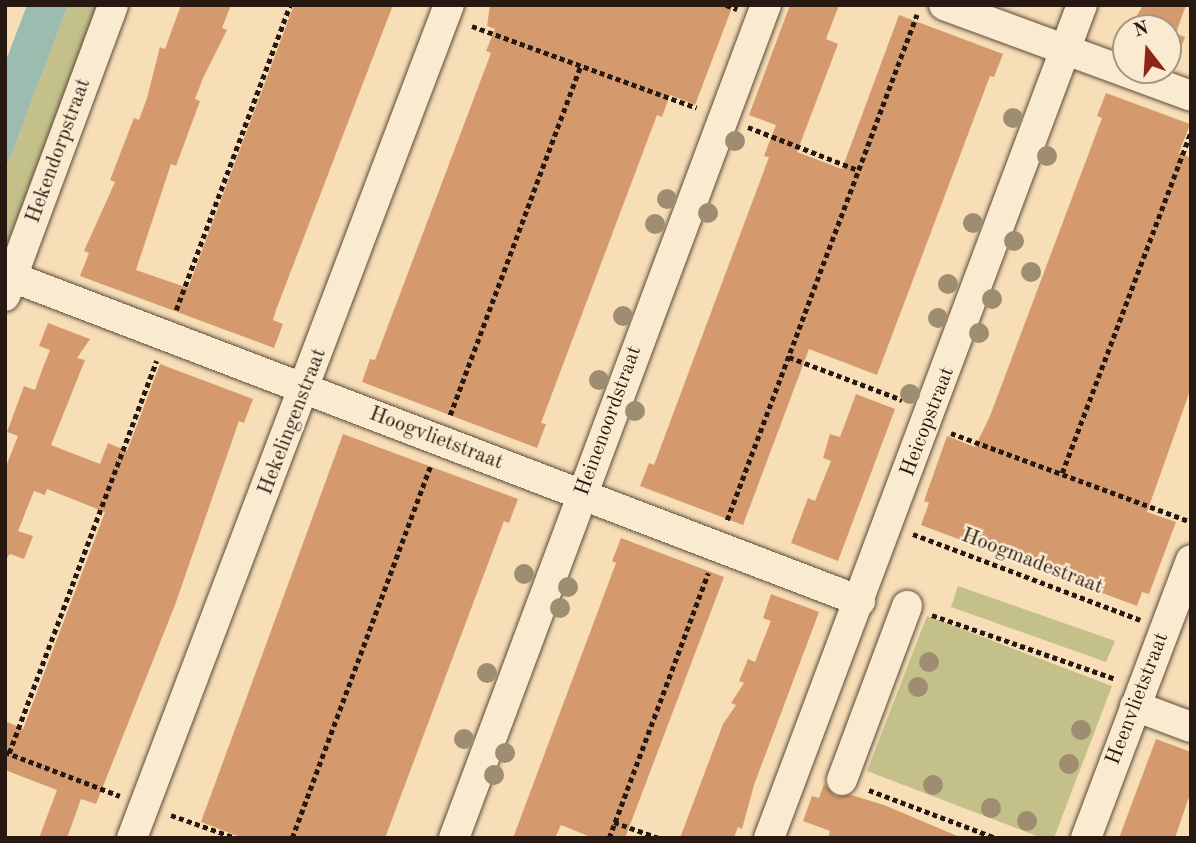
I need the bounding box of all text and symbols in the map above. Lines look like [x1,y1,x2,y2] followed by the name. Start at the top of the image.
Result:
[1112,14,1182,84] north arrow
[1132,19,1151,42] text: N
[21,75,97,227] street label: Hekendorpstraat
[570,343,648,499] street label: Heinenoordstraat
[253,345,333,499] street label: Hekelingenstraat
[896,364,960,480] street label: Heicopstraat
[365,402,507,476] street label: Hoogvlietstraat
[958,523,1106,601] street label: Hoogmadestraat
[1101,629,1175,769] street label: Heenvlietstraat

